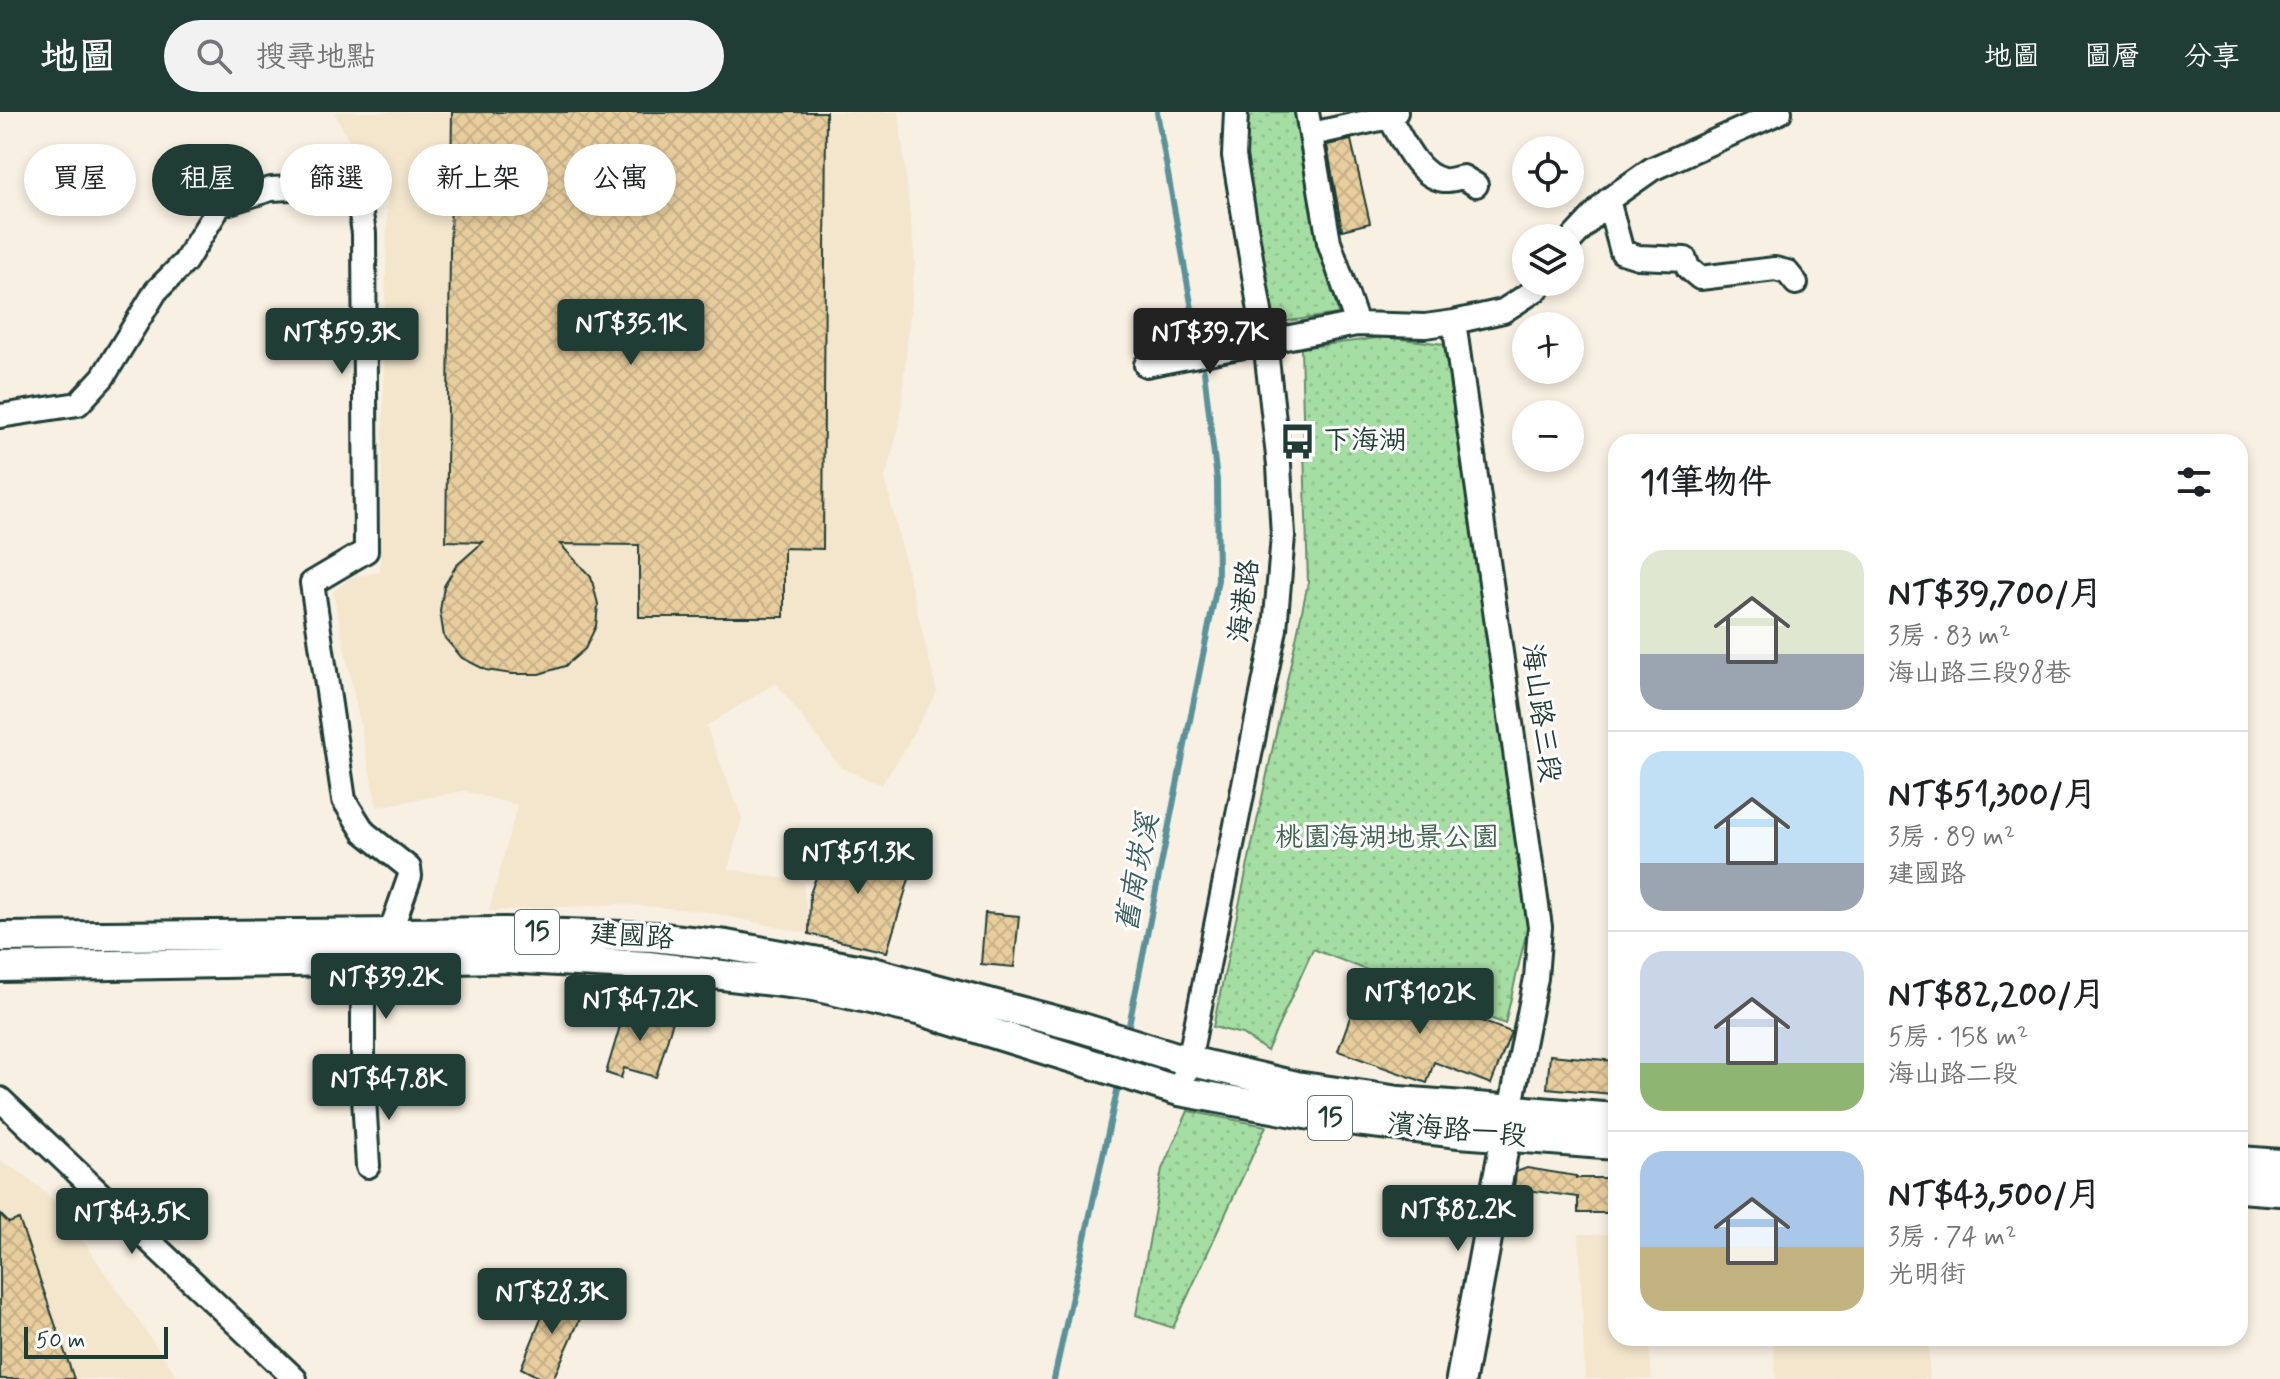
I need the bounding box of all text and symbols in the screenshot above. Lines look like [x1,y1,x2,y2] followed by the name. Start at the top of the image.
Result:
[164,20,724,92] search box
[40,34,116,83] text: 地圖
[192,34,236,78] icon: search
[256,38,376,77] text: 搜尋地點
[1984,39,2040,76] text: 地圖
[2084,39,2140,76] text: 圖層
[2184,39,2240,76] text: 分享
[1512,136,1584,472] map controls
[1512,136,1584,208] button: locate
[24,144,136,216] chip: 買屋
[152,144,264,216] chip: 租屋
[280,144,392,216] chip: 篩選
[408,144,548,216] chip: 新上架
[564,144,676,216] chip: 公寓
[1512,224,1584,296] button: layers
[548,299,714,367] pin: NT$35.1K
[259,308,425,376] pin: NT$59.3K
[575,308,687,342] text: NT$35.1K
[1127,308,1293,376] pin: NT$39.7K
[1512,312,1584,384] button: +
[284,317,400,351] text: NT$59.3K
[1151,317,1269,351] text: NT$39.7K
[1512,400,1584,472] button: −
[1278,422,1316,460] bus stop icon: 下海湖
[1323,423,1407,460] place label: 下海湖
[2172,460,2216,504] icon: filters
[1640,461,1772,506] text: 11筆物件
[1222,557,1268,645] street label: 海港路
[1888,572,2103,617] text: NT$39,700/月
[1704,582,1800,678] icon: home
[1888,620,2011,654] text: 3房 · 83 m²
[1512,641,1568,785] street label: 海山路三段
[1888,657,2071,691] text: 海山路三段98巷
[1888,773,2097,818] text: NT$51,300/月
[1704,783,1800,879] icon: home
[1107,808,1169,936] water label: 舊南崁溪
[1275,820,1499,857] park label: 桃園海湖地景公園
[1888,821,2015,855] text: 3房 · 89 m²
[775,828,941,896] pin: NT$51.3K
[802,837,914,871] text: NT$51.3K
[1888,858,1966,892] text: 建國路
[515,910,559,954] road number: 15
[589,916,675,958] street label: 建國路
[303,953,469,1021] pin: NT$39.2K
[329,962,443,996] text: NT$39.2K
[1346,968,1494,1036] pin: NT$102K
[1888,973,2106,1018] text: NT$82,200/月
[557,975,723,1043] pin: NT$47.2K
[1365,977,1475,1011] text: NT$102K
[1704,983,1800,1079] icon: home
[583,984,698,1018] text: NT$47.2K
[1888,1021,2028,1055] text: 5房 · 158 m²
[306,1054,472,1122] pin: NT$47.8K
[1888,1058,2018,1092] text: 海山路二段
[331,1063,447,1097] text: NT$47.8K
[1308,1096,1352,1140] road number: 15
[1386,1106,1528,1156] street label: 濱海路一段
[1888,1173,2102,1218] text: NT$43,500/月
[1704,1183,1800,1279] icon: home
[1375,1185,1541,1253] pin: NT$82.2K
[49,1188,215,1256] pin: NT$43.5K
[1400,1194,1516,1228] text: NT$82.2K
[74,1197,190,1231] text: NT$43.5K
[1888,1221,2017,1255] text: 3房 · 74 m²
[1888,1258,1966,1292] text: 光明街
[469,1268,635,1336] pin: NT$28.3K
[496,1277,608,1311] text: NT$28.3K
[24,1323,168,1359] scale bar
[36,1327,85,1355] text: 50 m

